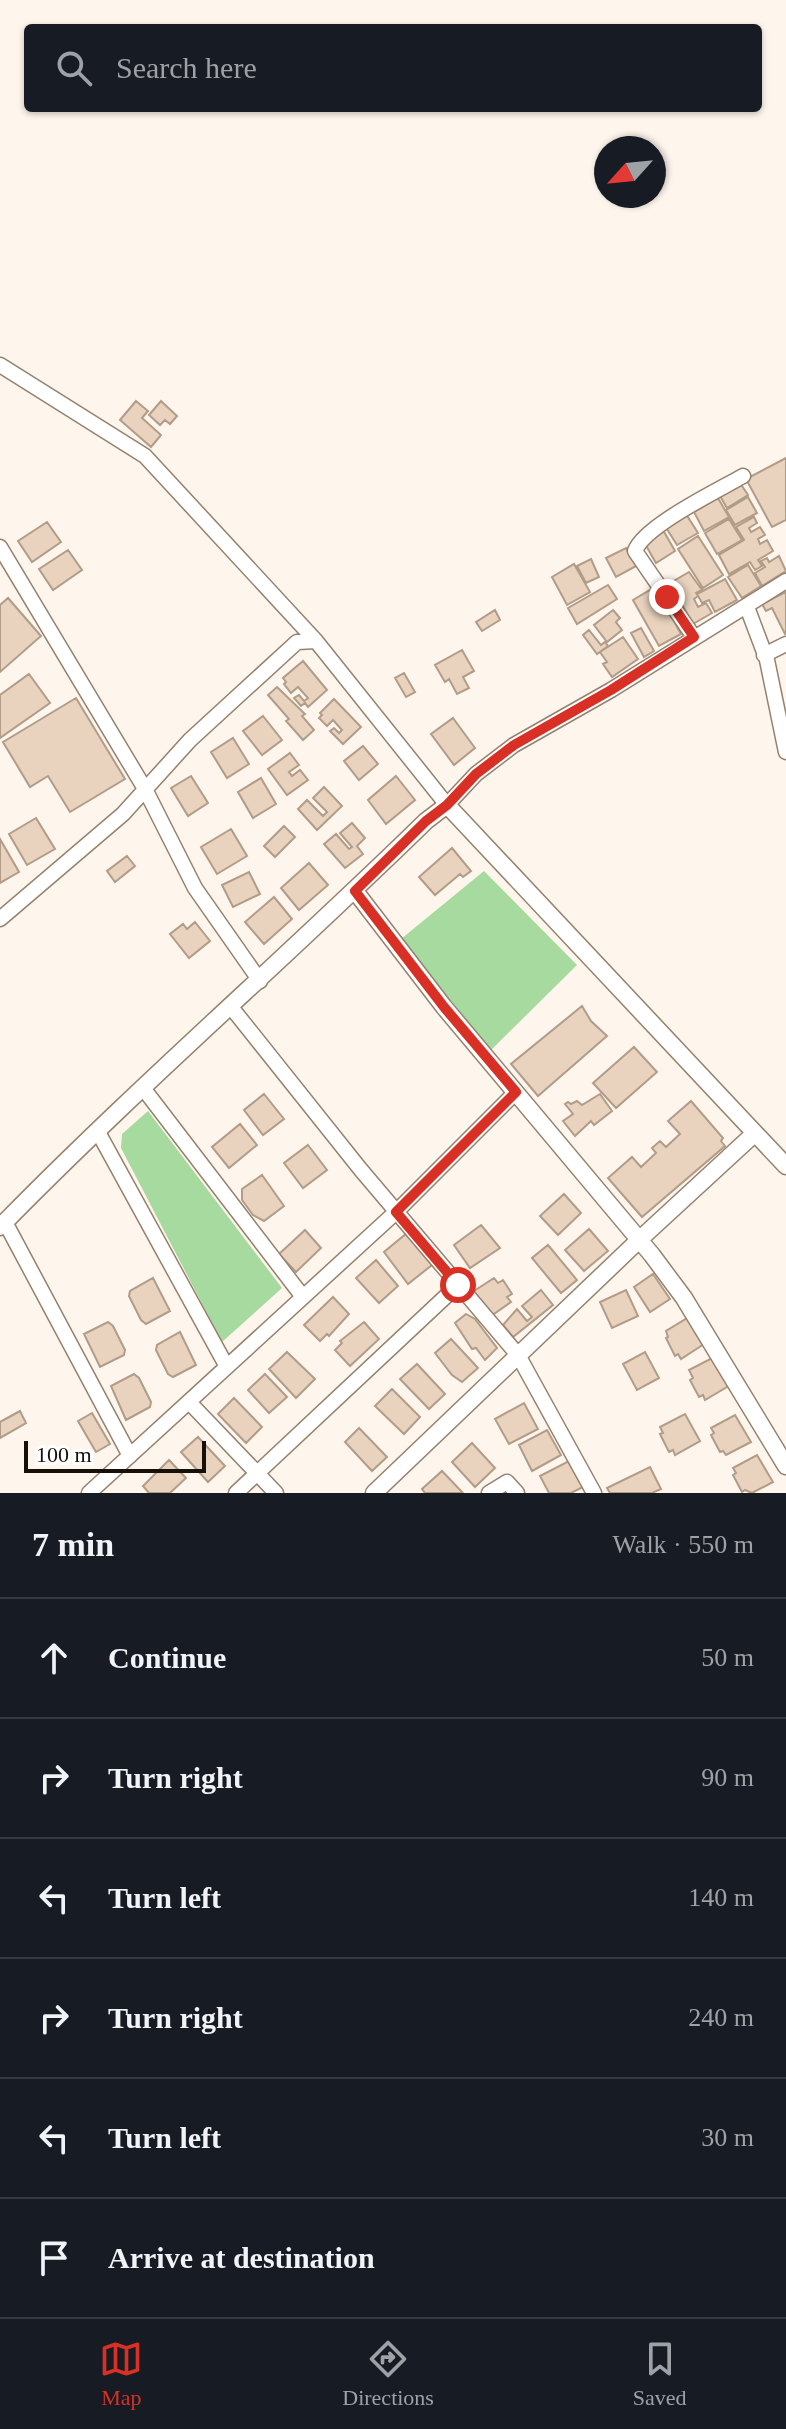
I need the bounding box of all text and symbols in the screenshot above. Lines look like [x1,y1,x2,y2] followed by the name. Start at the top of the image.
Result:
[24,24,762,112] search box
[52,46,96,90] icon: search
[116,51,257,84] text: Search here
[594,136,666,208] north arrow
[649,579,685,615] route end
[440,1267,476,1303] route start
[24,1437,206,1473] scale bar
[36,1442,92,1467] text: 100 m
[32,1526,114,1563] text: 7 min
[612,1530,754,1559] text: Walk · 550 m
[32,1636,76,1680] icon: ahead
[108,1641,226,1674] text: Continue
[701,1643,754,1672] text: 50 m
[32,1756,76,1800] icon: right
[108,1761,243,1794] text: Turn right
[701,1763,754,1792] text: 90 m
[32,1876,76,1920] icon: left
[108,1881,221,1914] text: Turn left
[688,1883,754,1912] text: 140 m
[32,1996,76,2040] icon: right
[108,2001,243,2034] text: Turn right
[688,2003,754,2032] text: 240 m
[32,2116,76,2160] icon: left
[108,2121,221,2154] text: Turn left
[701,2123,754,2152] text: 30 m
[32,2236,76,2280] icon: arrive
[108,2241,375,2274] text: Arrive at destination
[99,2337,143,2411] tab: Map
[342,2337,434,2411] tab: Directions
[633,2337,687,2411] tab: Saved

